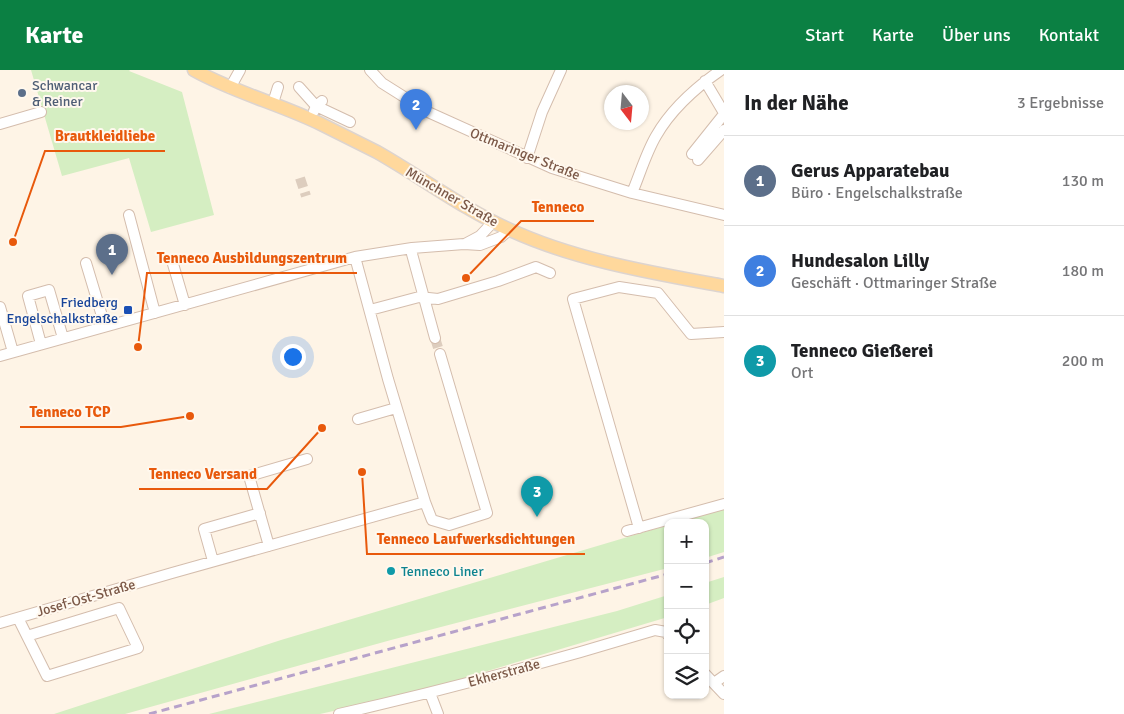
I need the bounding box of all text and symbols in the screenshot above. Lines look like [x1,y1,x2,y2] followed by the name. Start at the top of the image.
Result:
[25,20,83,50] text: Karte
[805,24,844,46] text: Start
[872,24,914,46] text: Karte
[942,24,1011,46] text: Über uns
[1039,24,1099,46] text: Kontakt
[32,77,98,110] place label: Schwancar & Reiner
[604,85,649,130] north arrow
[16,87,28,99] marker: Schwancar & Reiner
[400,89,432,130] pin: 2
[744,90,849,116] text: In der Nähe
[1017,93,1104,113] text: 3 Ergebnisse
[45,121,165,151] callout: Brautkleidliebe
[467,124,583,184] street label: Ottmaringer Straße
[55,127,155,145] text: Brautkleidliebe
[791,159,949,183] text: Gerus Apparatebau
[403,164,501,230] street label: Münchner Straße
[756,171,764,191] text: 1
[1062,171,1104,191] text: 130 m
[791,183,963,203] text: Büro · Engelschalkstraße
[521,191,594,221] callout: Tenneco
[532,198,584,216] text: Tenneco
[96,234,128,275] pin: 1
[147,243,357,273] callout: Tenneco Ausbildungszentrum
[157,249,347,267] text: Tenneco Ausbildungszentrum
[791,249,929,273] text: Hundesalon Lilly
[756,261,764,281] text: 2
[1062,261,1104,281] text: 180 m
[791,273,997,293] text: Geschäft · Ottmaringer Straße
[6,294,118,327] place label: Friedberg Engelschalkstraße
[122,304,134,316] marker: Friedberg Engelschalkstraße
[791,339,933,363] text: Tenneco Gießerei
[280,344,306,370] your location
[756,351,764,371] text: 3
[1062,351,1104,371] text: 200 m
[791,363,813,383] text: Ort
[20,397,121,427] callout: Tenneco TCP
[29,403,111,421] text: Tenneco TCP
[139,459,267,489] callout: Tenneco Versand
[149,465,257,483] text: Tenneco Versand
[521,476,553,517] pin: 3
[664,519,709,699] map controls
[664,519,709,564] button: +
[367,524,585,554] callout: Tenneco Laufwerksdichtungen
[377,530,575,548] text: Tenneco Laufwerksdichtungen
[401,563,484,580] place label: Tenneco Liner
[664,564,709,609] button: −
[385,565,397,577] marker: Tenneco Liner
[35,576,137,620] street label: Josef-Ost-Straße
[664,609,709,654] button: locate
[664,654,709,699] button: layers
[466,655,542,691] street label: Ekherstraße

